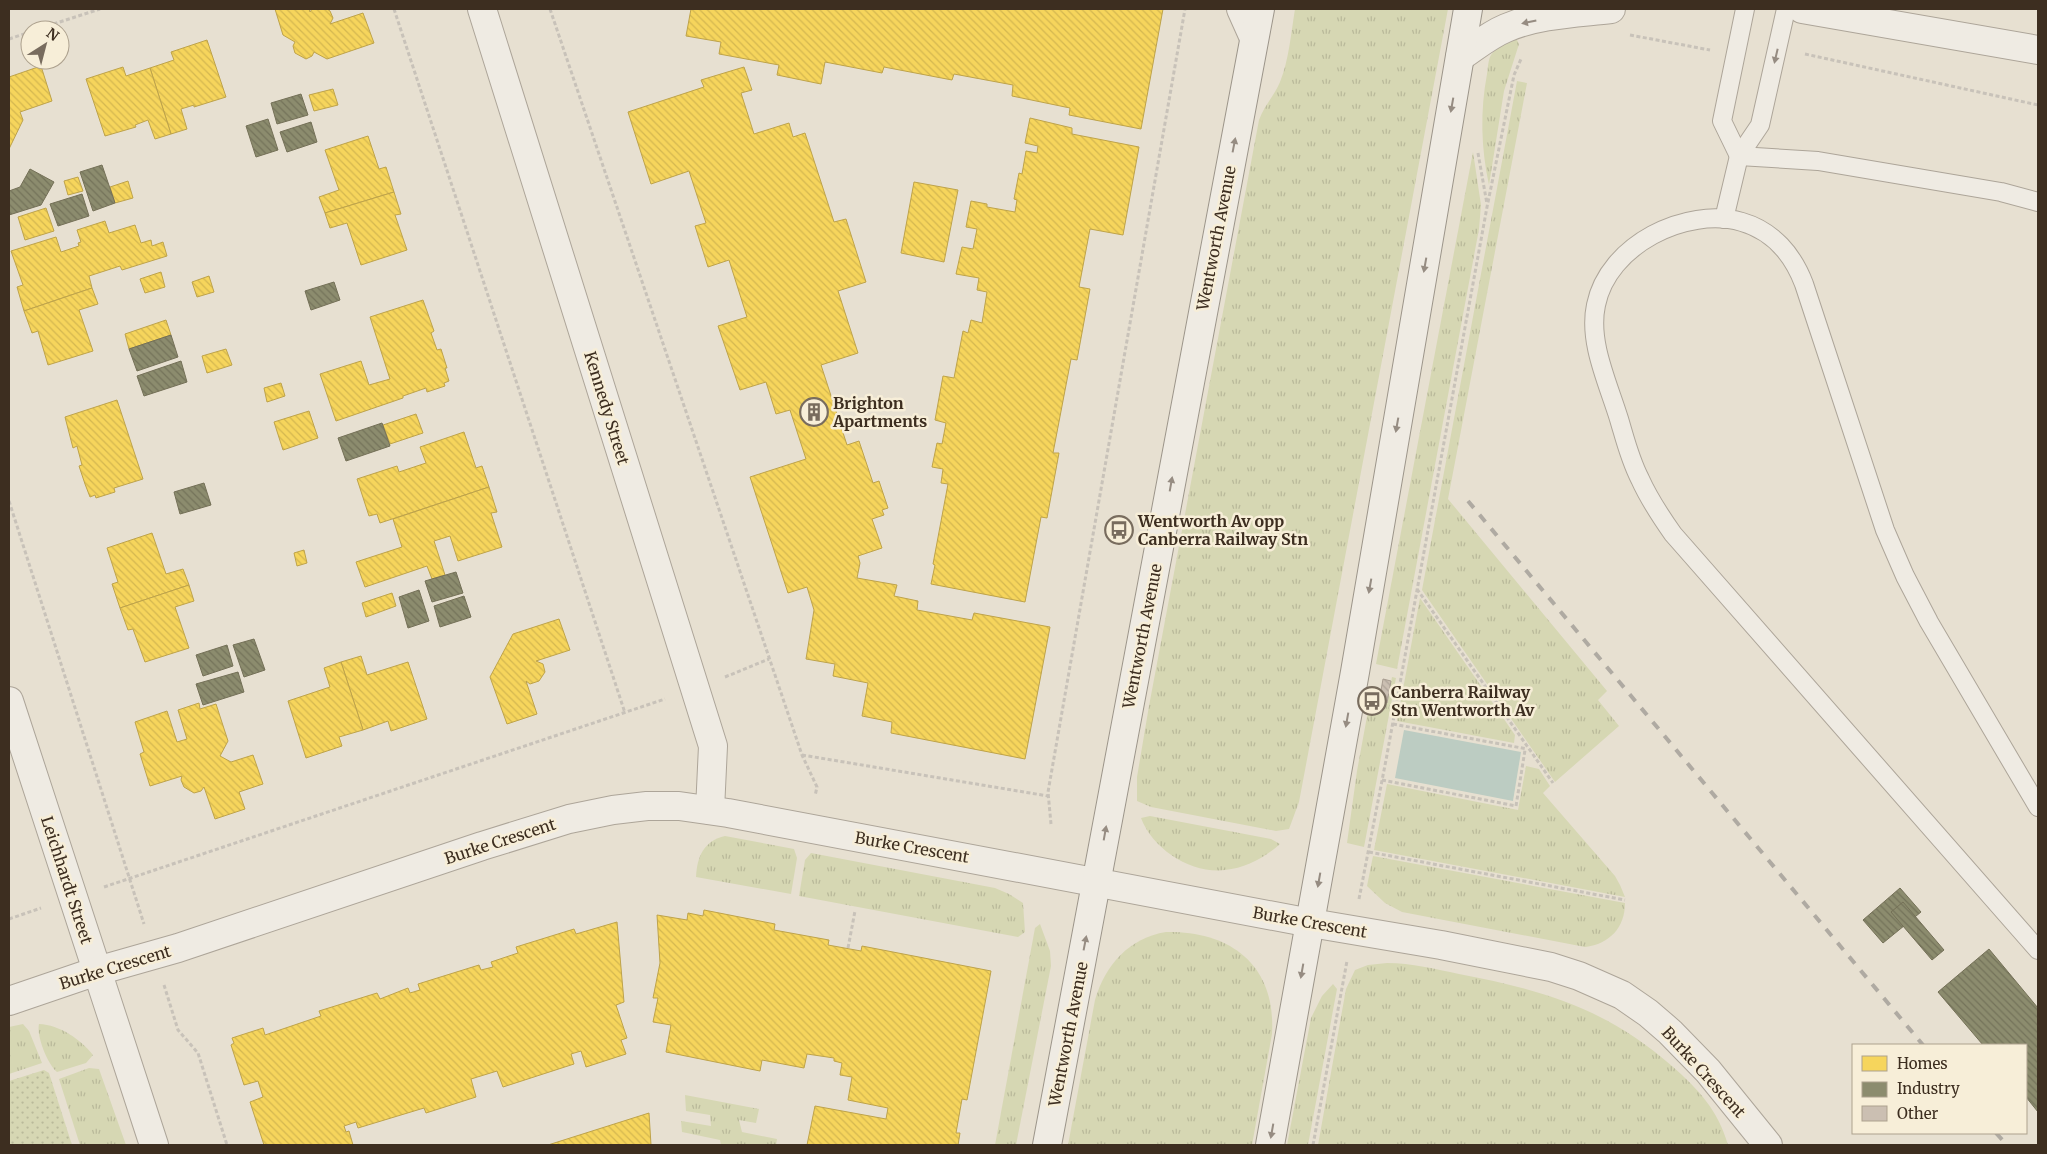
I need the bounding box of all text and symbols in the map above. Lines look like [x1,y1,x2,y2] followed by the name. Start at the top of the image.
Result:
[1520,18,1536,26] one-way arrow
[20,20,70,70] north arrow
[43,24,62,45] text: N
[1772,49,1780,64] one-way arrow
[1447,97,1455,113] one-way arrow
[1230,137,1238,153] one-way arrow
[1192,164,1240,313] street label: Wentworth Avenue
[1420,258,1428,274] one-way arrow
[580,349,634,468] street label: Kennedy Street
[832,393,927,431] place label: Brighton Apartments
[799,397,829,427] building icon: Brighton Apartments
[1393,418,1401,434] one-way arrow
[1167,476,1175,492] one-way arrow
[1137,511,1308,549] place label: Wentworth Av opp Canberra Railway Stn
[1104,515,1134,545] bus stop icon: Wentworth Av opp Canberra Railway Stn
[1118,562,1166,711] street label: Wentworth Avenue
[1366,578,1374,594] one-way arrow
[1391,682,1535,720] place label: Canberra Railway Stn Wentworth Av
[1357,686,1387,716] bus stop icon: Canberra Railway Stn Wentworth Av
[1343,713,1351,729] one-way arrow
[442,813,559,868] street label: Burke Crescent
[37,814,97,947] street label: Leichhardt Street
[1102,825,1110,841] one-way arrow
[853,827,971,867] street label: Burke Crescent
[1314,873,1322,889] one-way arrow
[1251,902,1369,942] street label: Burke Crescent
[1082,934,1090,950] one-way arrow
[57,940,174,993] street label: Burke Crescent
[1044,960,1092,1109] street label: Wentworth Avenue
[1298,963,1306,978] one-way arrow
[1658,1022,1751,1122] street label: Burke Crescent
[1852,1044,2027,1134] legend
[1897,1054,1948,1073] text: Homes
[1897,1079,1960,1098] text: Industry
[1897,1104,1939,1123] text: Other
[1268,1123,1276,1139] one-way arrow

